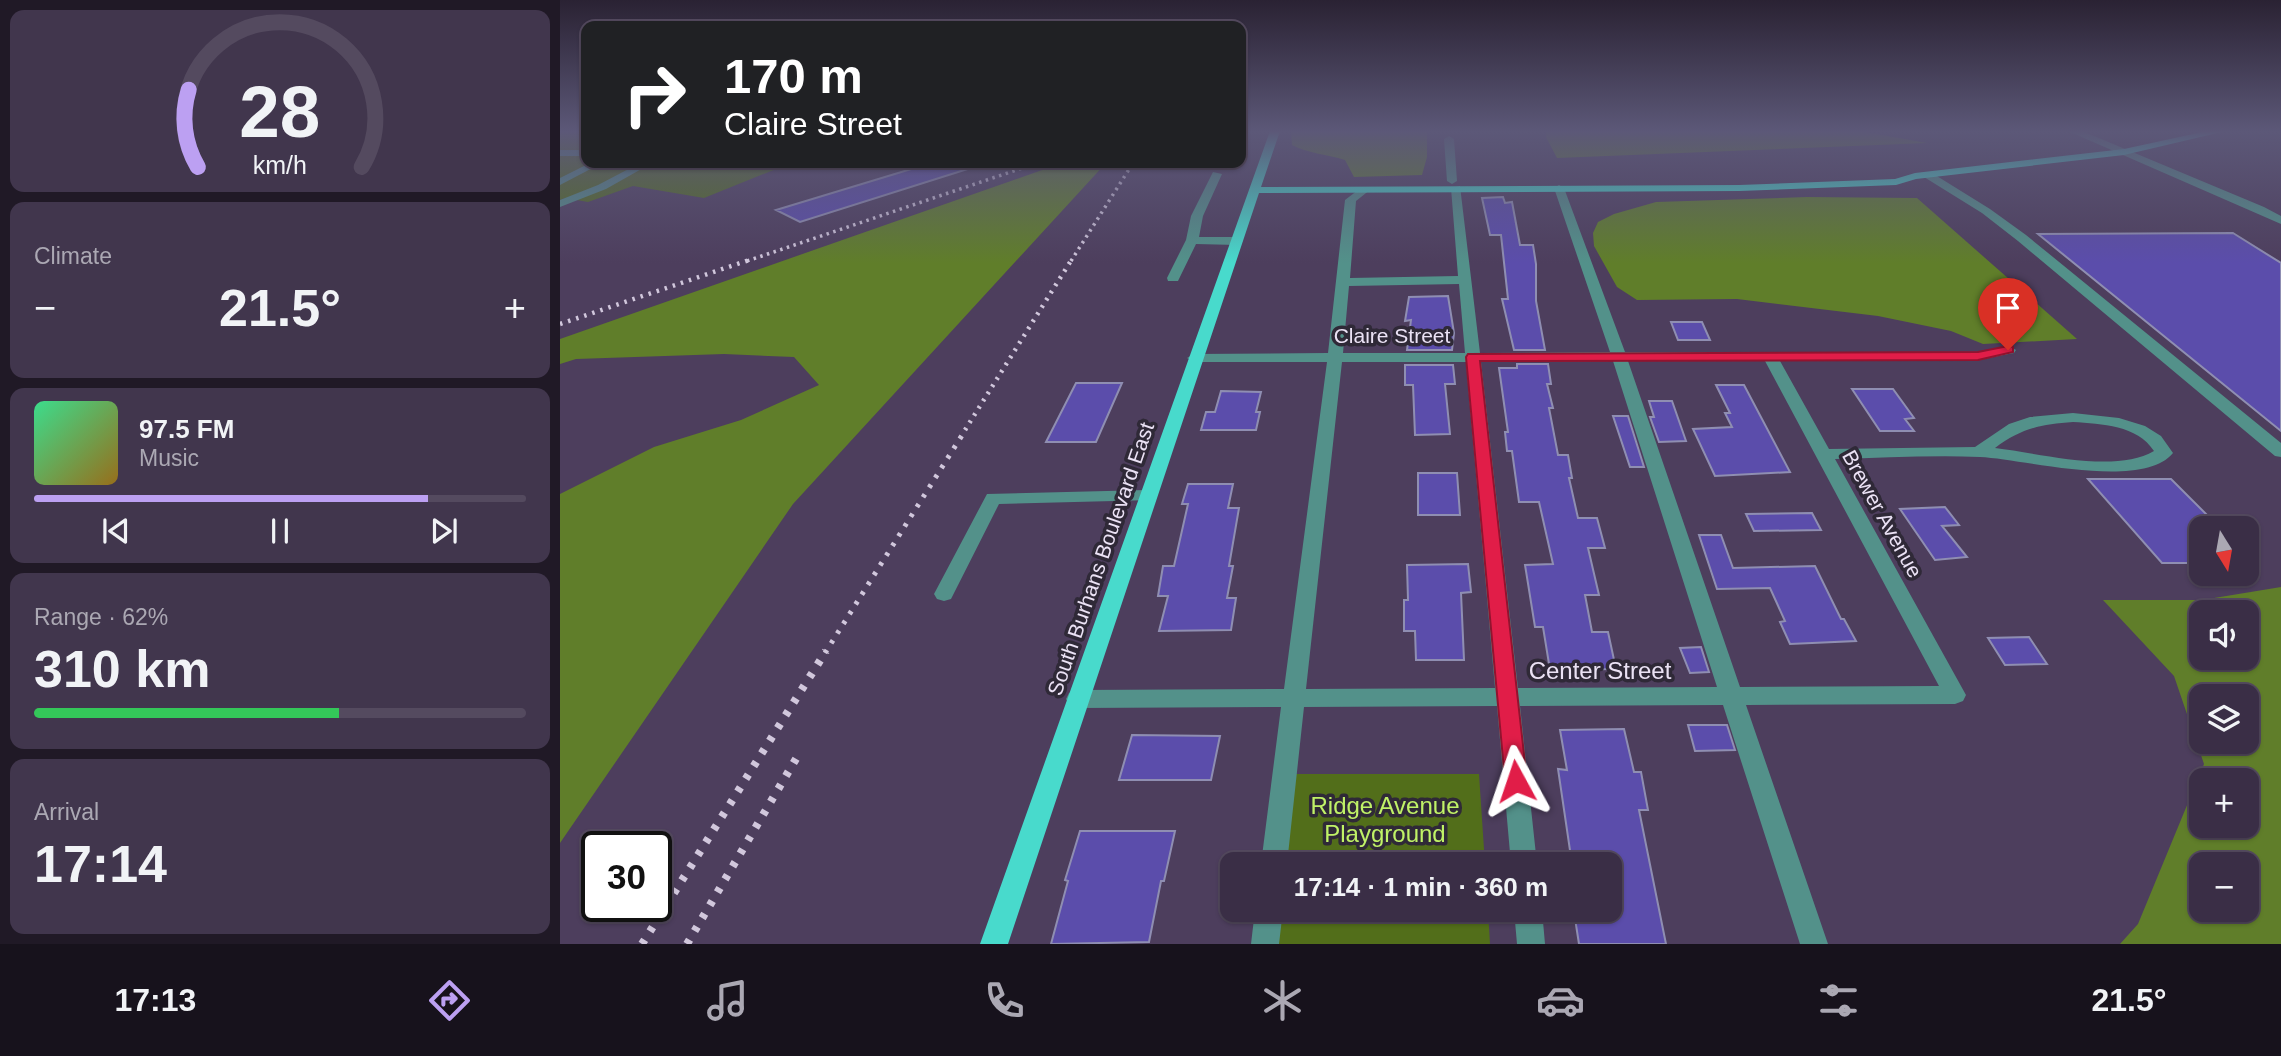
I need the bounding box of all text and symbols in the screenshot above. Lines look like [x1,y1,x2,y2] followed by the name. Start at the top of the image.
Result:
[609,49,700,140] icon: right
[724,49,863,103] text: 170 m
[240,71,320,152] text: 28
[724,106,902,142] text: Claire Street
[253,151,307,179] text: km/h
[34,243,112,269] text: Climate
[1978,278,2038,350] pin
[219,279,341,337] text: 21.5°
[34,287,56,329] text: −
[504,287,526,329] text: +
[1989,289,2027,327] icon: arrive
[1334,324,1451,347] street label: Claire Street
[139,414,234,444] text: 97.5 FM
[1043,419,1158,698] street label: South Burhans Boulevard East
[139,445,199,471] text: Music
[1838,446,1927,581] street label: Brewer Avenue
[97,512,135,550] icon: previous
[261,512,299,550] icon: pause
[425,512,463,550] icon: next
[2189,516,2259,586] north arrow
[2189,516,2259,922] map controls
[2189,600,2259,670] button: sound
[34,604,168,630] text: Range · 62%
[34,640,210,698] text: 310 km
[1529,657,1672,684] street label: Center Street
[2189,684,2259,754] button: layers
[1479,744,1553,818] position arrow
[2189,768,2259,838] button: +
[1310,792,1460,847] park label: Ridge Avenue Playground
[34,799,99,825] text: Arrival
[581,831,672,922] speed limit sign: 30
[34,835,167,893] text: 17:14
[2189,852,2259,922] button: −
[1294,872,1548,902] text: 17:14 · 1 min · 360 m
[425,976,474,1025] icon: directions
[703,976,752,1025] icon: music
[980,976,1029,1025] icon: phone
[1258,976,1307,1025] icon: climate
[1536,976,1585,1025] icon: car
[1814,976,1863,1025] icon: filters
[114,982,196,1018] text: 17:13
[2091,982,2167,1018] text: 21.5°

